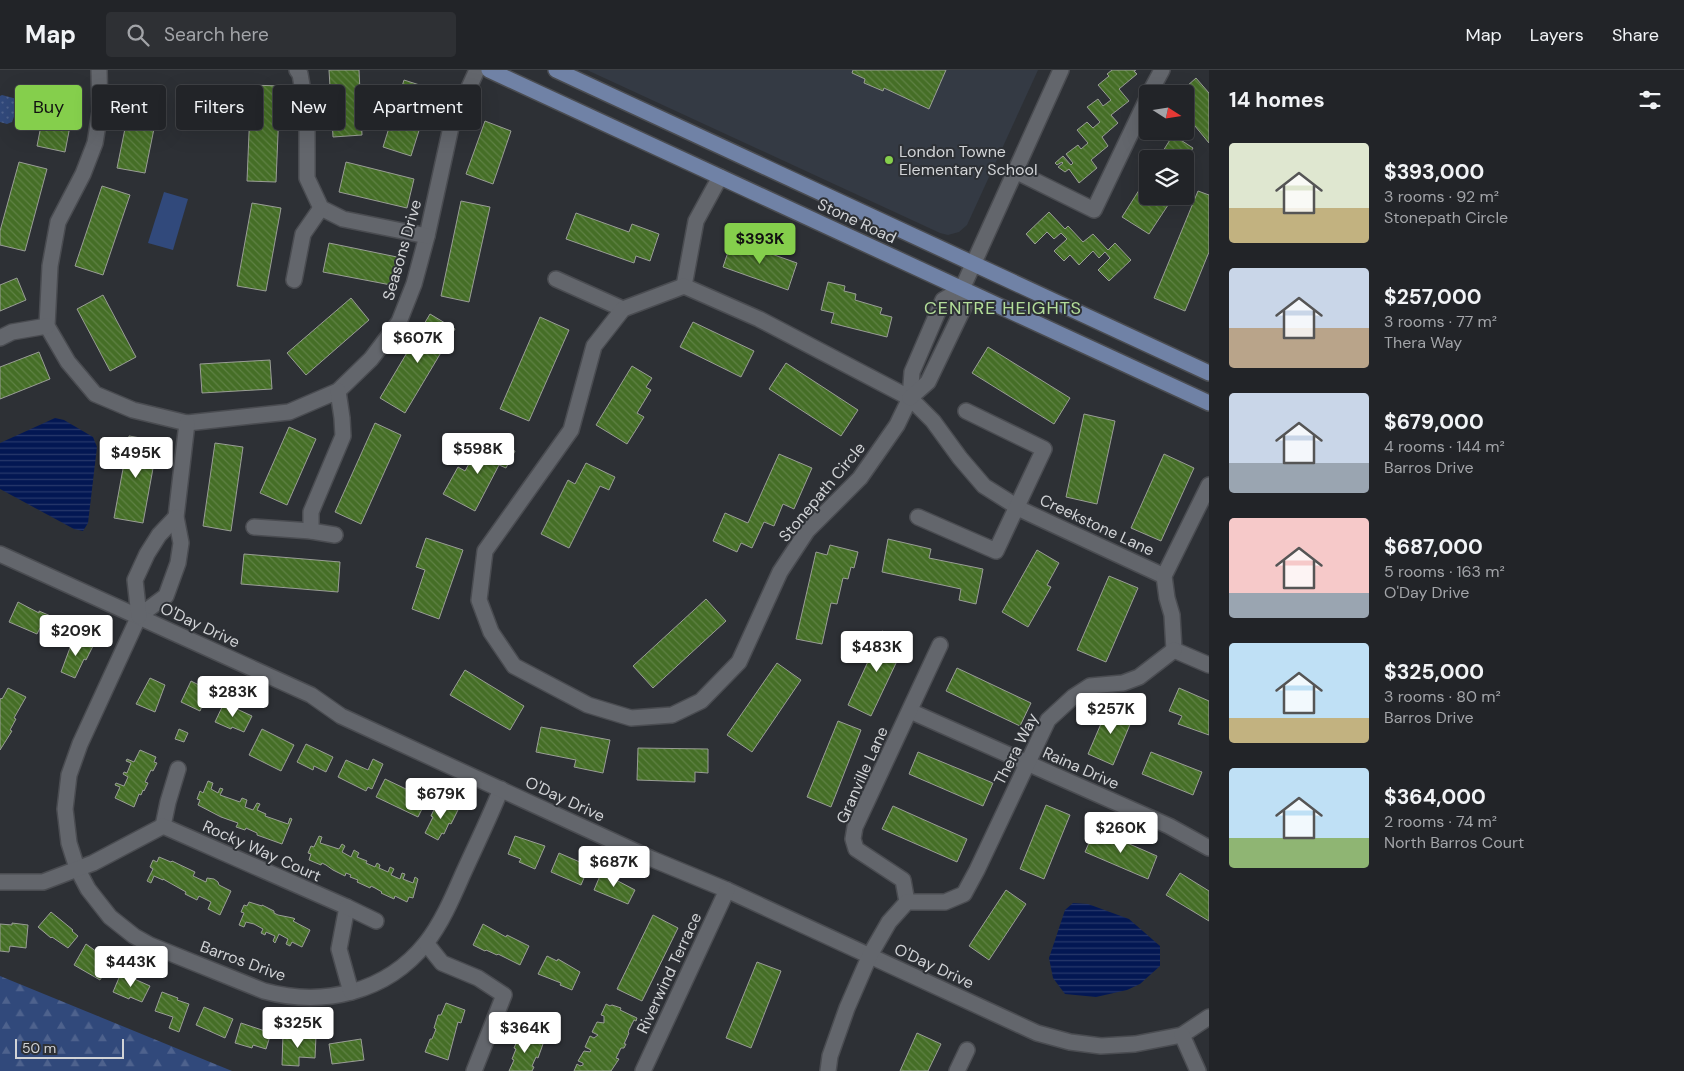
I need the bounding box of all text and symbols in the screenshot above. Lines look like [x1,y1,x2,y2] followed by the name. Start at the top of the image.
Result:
[106,12,456,57] search box
[25,19,76,50] text: Map
[124,21,152,49] icon: search
[164,22,269,47] text: Search here
[1466,23,1502,47] text: Map
[1530,23,1584,47] text: Layers
[1612,23,1659,47] text: Share
[15,85,82,130] chip: Buy
[92,85,166,130] chip: Rent
[176,85,263,130] chip: Filters
[273,85,345,130] chip: New
[355,85,481,130] chip: Apartment
[1139,85,1194,140] north arrow
[1139,85,1194,205] map controls
[1229,86,1325,114] text: 14 homes
[1636,86,1664,114] icon: filters
[899,141,1037,180] place label: London Towne Elementary School
[1139,150,1194,205] button: layers
[883,154,895,166] marker: London Towne Elementary School
[1384,158,1484,186] text: $393,000
[1269,163,1329,223] icon: home
[1384,186,1499,207] text: 3 rooms · 92 m²
[814,194,900,248] street label: Stone Road
[378,197,426,303] street label: Seasons Drive
[1384,207,1508,228] text: Stonepath Circle
[725,222,795,265] pin: $393K
[735,228,785,249] text: $393K
[1384,283,1481,311] text: $257,000
[1269,288,1329,348] icon: home
[924,296,1082,320] district label: CENTRE HEIGHTS
[1384,311,1497,332] text: 3 rooms · 77 m²
[383,322,453,364] pin: $607K
[393,327,443,348] text: $607K
[1384,332,1462,353] text: Thera Way
[1384,408,1484,436] text: $679,000
[1269,413,1329,473] icon: home
[443,432,513,475] pin: $598K
[101,436,171,479] pin: $495K
[1384,436,1505,457] text: 4 rooms · 144 m²
[453,438,503,459] text: $598K
[774,438,870,546] street label: Stonepath Circle
[111,442,161,463] text: $495K
[1384,457,1474,478] text: Barros Drive
[1036,489,1158,561] street label: Creekstone Lane
[1384,533,1483,561] text: $687,000
[1269,538,1329,598] icon: home
[1384,561,1505,582] text: 5 rooms · 163 m²
[1384,582,1469,603] text: O'Day Drive
[157,597,243,653] street label: O'Day Drive
[41,614,111,657] pin: $209K
[51,620,101,641] text: $209K
[842,630,912,673] pin: $483K
[852,636,902,657] text: $483K
[1384,658,1484,686] text: $325,000
[1269,663,1329,723] icon: home
[198,676,268,718] pin: $283K
[208,681,258,702] text: $283K
[1384,686,1501,707] text: 3 rooms · 80 m²
[1076,692,1146,735] pin: $257K
[1087,698,1135,719] text: $257K
[1384,707,1474,728] text: Barros Drive
[989,709,1043,789] street label: Thera Way
[831,723,893,827] street label: Granville Lane
[1039,742,1123,794] street label: Raina Drive
[522,771,608,827] street label: O'Day Drive
[406,778,476,820] pin: $679K
[417,783,465,804] text: $679K
[1384,783,1486,811] text: $364,000
[1269,788,1329,848] icon: home
[1384,811,1497,832] text: 2 rooms · 74 m²
[1086,812,1156,854] pin: $260K
[199,815,325,887] street label: Rocky Way Court
[1096,817,1146,838] text: $260K
[1384,832,1524,853] text: North Barros Court
[579,846,649,888] pin: $687K
[590,851,638,872] text: $687K
[632,909,706,1037] street label: Riverwind Terrace
[197,936,289,986] street label: Barros Drive
[891,938,977,994] street label: O'Day Drive
[96,946,166,988] pin: $443K
[106,951,156,972] text: $443K
[263,1006,333,1049] pin: $325K
[274,1012,322,1033] text: $325K
[490,1012,560,1054] pin: $364K
[500,1017,550,1038] text: $364K
[15,1036,124,1059] scale bar
[22,1039,56,1057] text: 50 m

